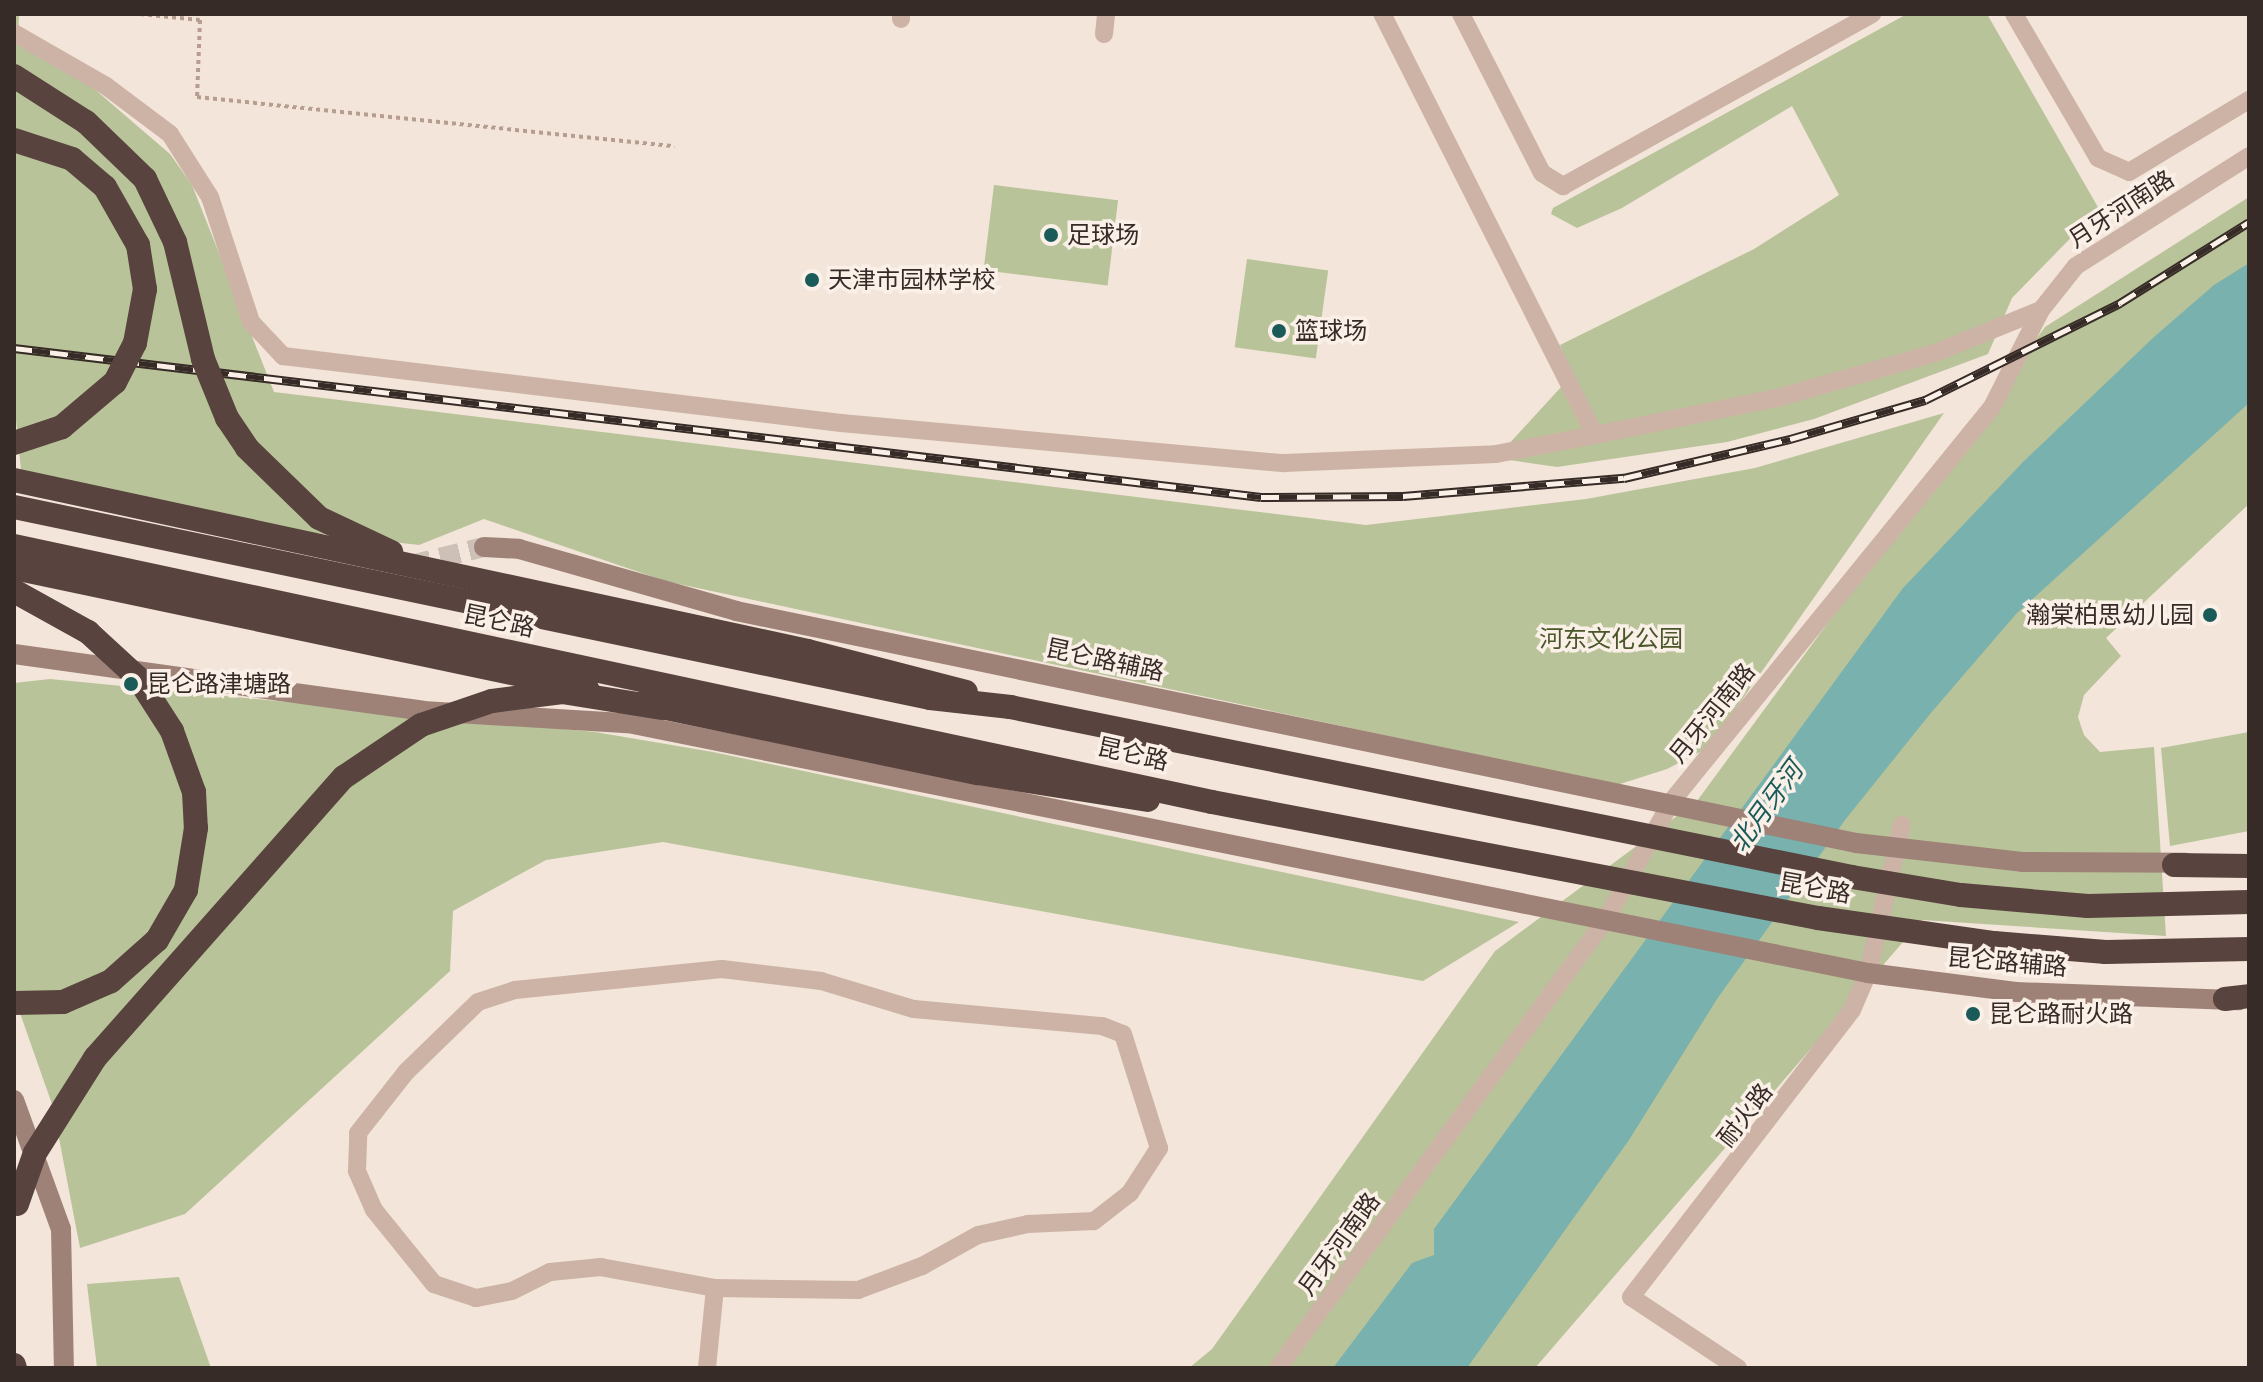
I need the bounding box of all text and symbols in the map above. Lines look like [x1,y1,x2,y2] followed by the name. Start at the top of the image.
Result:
[2063,164,2179,254] street label: 月牙河南路
[1067,221,1139,249] place label: 足球场
[1042,226,1060,244] marker: 足球场
[828,266,996,294] place label: 天津市园林学校
[803,271,821,289] marker: 天津市园林学校
[1295,317,1367,345] place label: 篮球场
[1270,322,1288,340] marker: 篮球场
[461,599,537,643] street label: 昆仑路
[2026,601,2194,629] place label: 瀚棠柏思幼儿园
[2201,606,2219,624] marker: 瀚棠柏思幼儿园
[1539,625,1683,653] park label: 河东文化公园
[1043,633,1167,687] street label: 昆仑路辅路
[1663,657,1761,769] street label: 月牙河南路
[147,670,291,698] place label: 昆仑路津塘路
[122,675,140,693] marker: 昆仑路津塘路
[1095,732,1171,776] street label: 昆仑路
[1724,756,1810,858] water label: 北月牙河
[1777,868,1853,908] street label: 昆仑路
[1946,942,2068,982] street label: 昆仑路辅路
[1989,1000,2133,1028] place label: 昆仑路耐火路
[1964,1005,1982,1023] marker: 昆仑路耐火路
[1711,1078,1779,1152] street label: 耐火路
[1292,1187,1386,1301] street label: 月牙河南路

